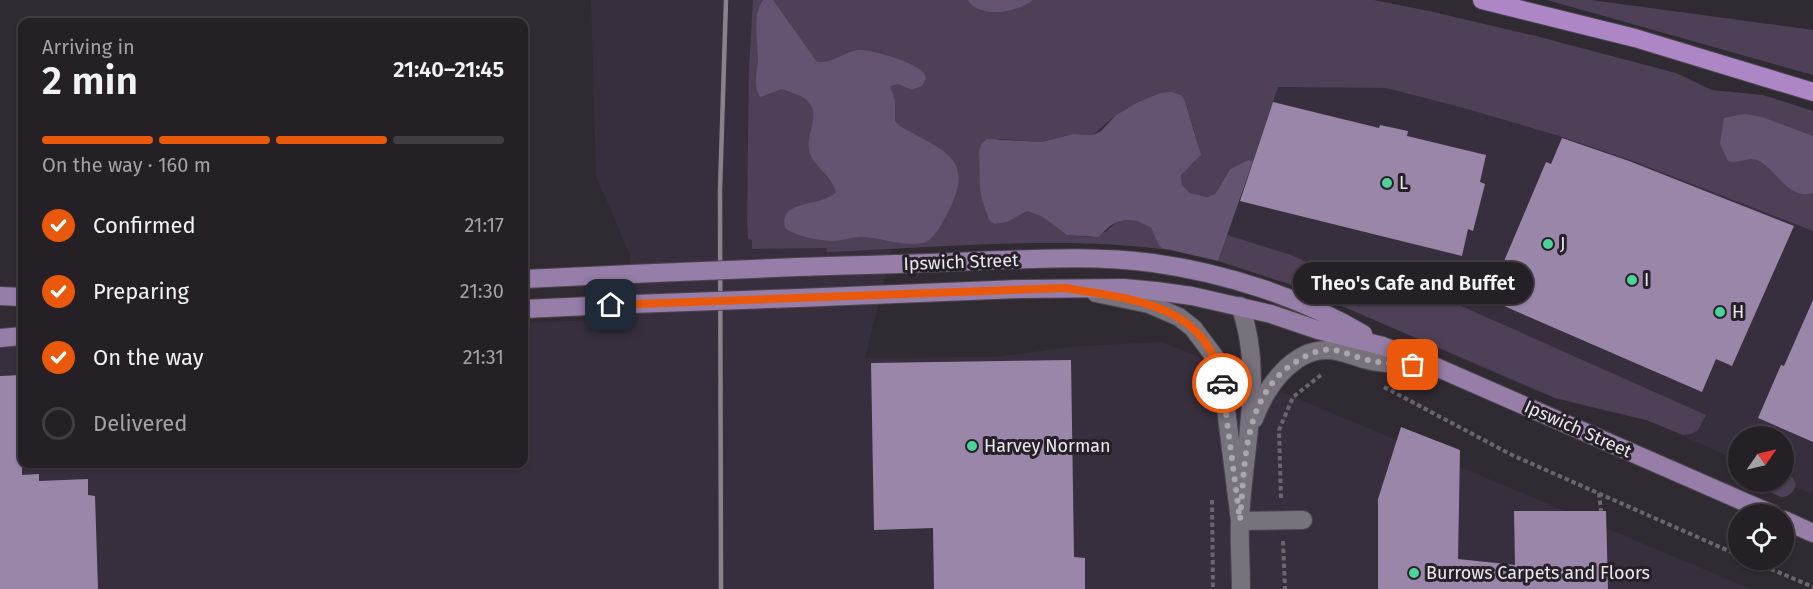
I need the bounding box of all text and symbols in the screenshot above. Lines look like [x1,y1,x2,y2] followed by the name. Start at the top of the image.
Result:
[42,35,135,59] text: Arriving in
[393,56,504,83] text: 21:40–21:45
[42,58,138,104] text: 2 min
[42,153,211,177] text: On the way · 160 m
[1399,172,1408,194] place label: L
[1380,176,1394,190] marker: L
[42,209,75,242] icon: check
[93,212,196,239] text: Confirmed
[464,213,504,237] text: 21:17
[1560,233,1566,255] place label: J
[1541,237,1555,251] marker: J
[903,249,1019,275] street label: Ipswich Street
[1293,263,1533,305] callout: Theo's Cafe and Buffet
[1644,269,1649,291] place label: I
[1311,271,1515,295] text: Theo's Cafe and Buffet
[1625,273,1639,287] marker: I
[42,275,75,308] icon: check
[93,278,189,305] text: Preparing
[460,279,504,303] text: 21:30
[585,279,636,330] pin
[594,288,627,321] icon: home
[1732,301,1744,323] place label: H
[1713,305,1727,319] marker: H
[1387,339,1438,390] pin
[42,341,75,374] icon: check
[93,344,204,371] text: On the way
[463,345,504,369] text: 21:31
[1396,348,1429,381] icon: bag
[1192,353,1252,413] courier
[1206,367,1239,400] icon: car
[1521,396,1635,463] street label: Ipswich Street
[93,410,188,437] text: Delivered
[1728,426,1794,492] north arrow
[1728,426,1794,570] map controls
[984,435,1111,457] place label: Harvey Norman
[965,439,979,453] marker: Harvey Norman
[1728,504,1794,570] button: locate
[1426,562,1650,584] place label: Burrows Carpets and Floors
[1407,566,1421,580] marker: Burrows Carpets and Floors

